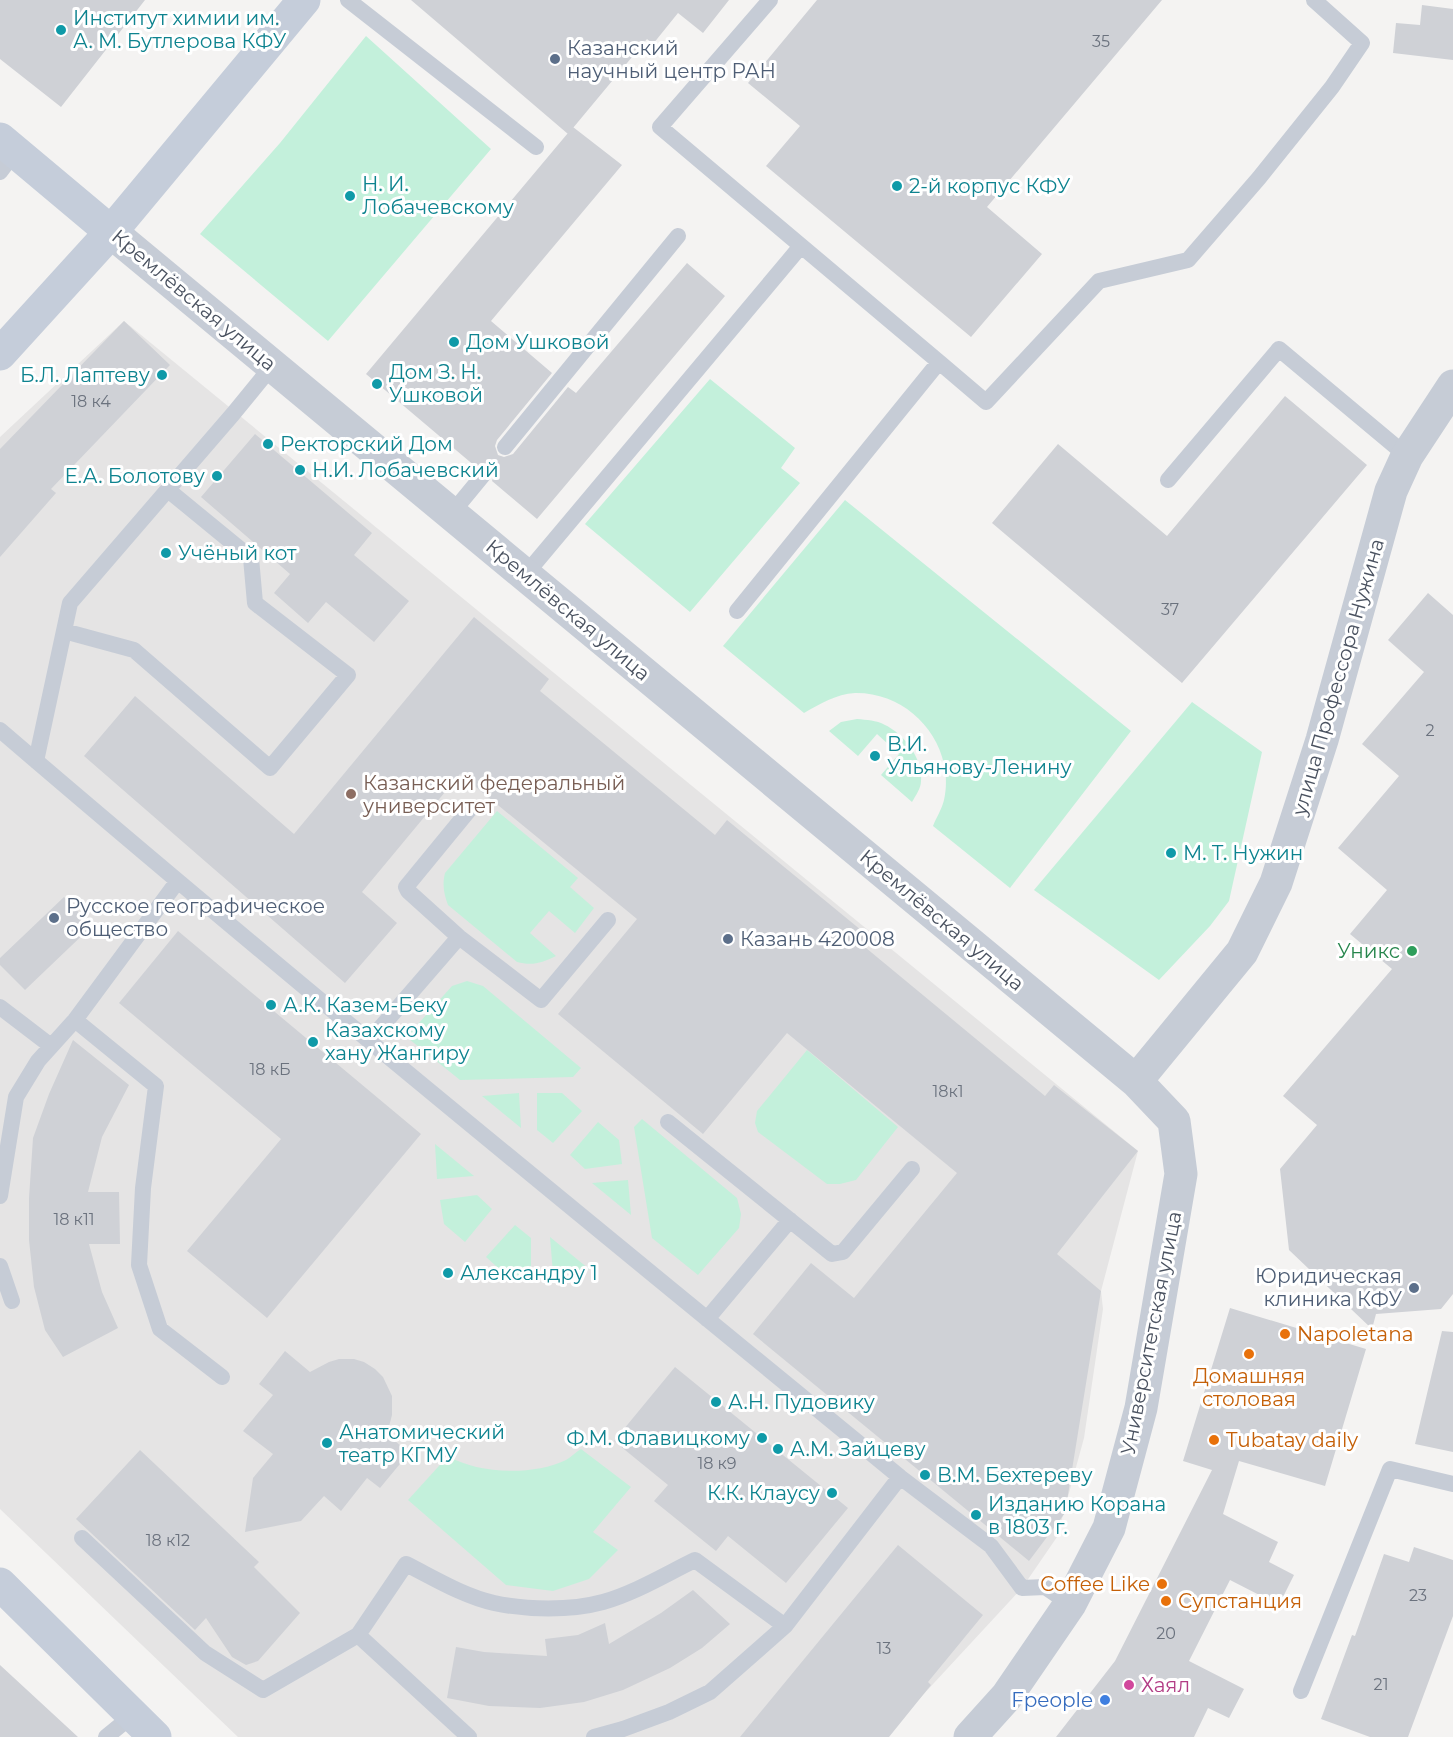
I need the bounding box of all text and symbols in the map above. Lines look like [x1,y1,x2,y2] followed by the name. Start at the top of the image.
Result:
[73,6,287,53] place label: Институт химии им. А. М. Бутлерова КФУ
[54,23,68,37] marker: Институт химии им. А. М. Бутлерова КФУ
[1092,32,1110,51] house number: 35
[567,36,776,83] place label: Казанский научный центр РАН
[548,52,562,66] marker: Казанский научный центр РАН
[362,172,514,219] place label: Н. И. Лобачевскому
[909,174,1071,198] place label: 2-й корпус КФУ
[890,179,904,193] marker: 2-й корпус КФУ
[343,189,357,203] marker: Н. И. Лобачевскому
[107,224,281,376] street label: Кремлёвская улица
[466,330,609,354] place label: Дом Ушковой
[447,335,461,349] marker: Дом Ушковой
[389,360,483,407] place label: Дом З. Н. Ушковой
[20,363,150,387] place label: Б.Л. Лаптеву
[155,368,169,382] marker: Б.Л. Лаптеву
[370,377,384,391] marker: Дом З. Н. Ушковой
[71,392,111,411] house number: 18 к4
[280,432,453,456] place label: Ректорский Дом
[261,437,275,451] marker: Ректорский Дом
[312,458,499,482] place label: Н.И. Лобачевский
[293,463,307,477] marker: Н.И. Лобачевский
[64,464,205,488] place label: Е.А. Болотову
[210,469,224,483] marker: Е.А. Болотову
[481,534,655,686] street label: Кремлёвская улица
[1287,536,1389,819] street label: улица Профессора Нужина
[178,541,297,565] place label: Учёный кот
[159,546,173,560] marker: Учёный кот
[1161,600,1179,619] house number: 37
[1425,721,1435,740] house number: 2
[887,732,1072,779] place label: В.И. Ульянову-Ленину
[868,749,882,763] marker: В.И. Ульянову-Ленину
[362,771,625,818] place label: Казанский федеральный университет
[344,787,358,801] marker: Казанский федеральный университет
[1183,841,1303,865] place label: М. Т. Нужин
[855,844,1029,996] street label: Кремлёвская улица
[1164,846,1178,860] marker: М. Т. Нужин
[66,894,325,941] place label: Русское географическое общество
[47,911,61,925] marker: Русское географическое общество
[740,927,895,951] place label: Казань 420008
[721,932,735,946] marker: Казань 420008
[1337,939,1400,963] place label: Уникс
[1405,944,1419,958] marker: Уникс
[283,993,447,1017] place label: А.К. Казем-Беку
[264,998,278,1012] marker: А.К. Казем-Беку
[325,1018,470,1065] place label: Казахскому хану Жангиру
[306,1035,320,1049] marker: Казахскому хану Жангиру
[249,1060,291,1079] house number: 18 кБ
[932,1082,964,1101] house number: 18к1
[1116,1209,1186,1457] street label: Университетская улица
[53,1210,95,1229] house number: 18 к11
[460,1261,598,1285] place label: Александру 1
[1255,1264,1402,1311] place label: Юридическая клиника КФУ
[441,1266,455,1280] marker: Александру 1
[1407,1281,1421,1295] marker: Юридическая клиника КФУ
[1297,1322,1413,1346] place label: Napoletana
[1278,1327,1292,1341] marker: Napoletana
[1242,1347,1256,1361] marker: Домашняя столовая
[1193,1364,1305,1411] place label: Домашняя столовая
[728,1390,875,1414] place label: А.Н. Пудовику
[709,1395,723,1409] marker: А.Н. Пудовику
[339,1420,505,1467] place label: Анатомический театр КГМУ
[566,1426,750,1450] place label: Ф.М. Флавицкому
[1226,1428,1358,1452] place label: Tubatay daily
[755,1431,769,1445] marker: Ф.М. Флавицкому
[1207,1433,1221,1447] marker: Tubatay daily
[320,1436,334,1450] marker: Анатомический театр КГМУ
[790,1437,926,1461] place label: А.М. Зайцеву
[771,1442,785,1456] marker: А.М. Зайцеву
[697,1454,737,1473] house number: 18 к9
[937,1463,1093,1487] place label: В.М. Бехтереву
[918,1468,932,1482] marker: В.М. Бехтереву
[707,1481,820,1505] place label: К.К. Клаусу
[825,1486,839,1500] marker: К.К. Клаусу
[988,1492,1166,1539] place label: Изданию Корана в 1803 г.
[969,1508,983,1522] marker: Изданию Корана в 1803 г.
[146,1531,190,1550] house number: 18 к12
[1040,1572,1150,1596] place label: Coffee Like
[1155,1577,1169,1591] marker: Coffee Like
[1409,1586,1427,1605] house number: 23
[1178,1589,1302,1613] place label: Супстанция
[1159,1594,1173,1608] marker: Супстанция
[1156,1624,1176,1643] house number: 20
[877,1639,891,1658] house number: 13
[1141,1673,1190,1697] place label: Хаял
[1374,1675,1388,1694] house number: 21
[1122,1678,1136,1692] marker: Хаял
[1011,1688,1093,1712] place label: Fpeople
[1098,1693,1112,1707] marker: Fpeople

